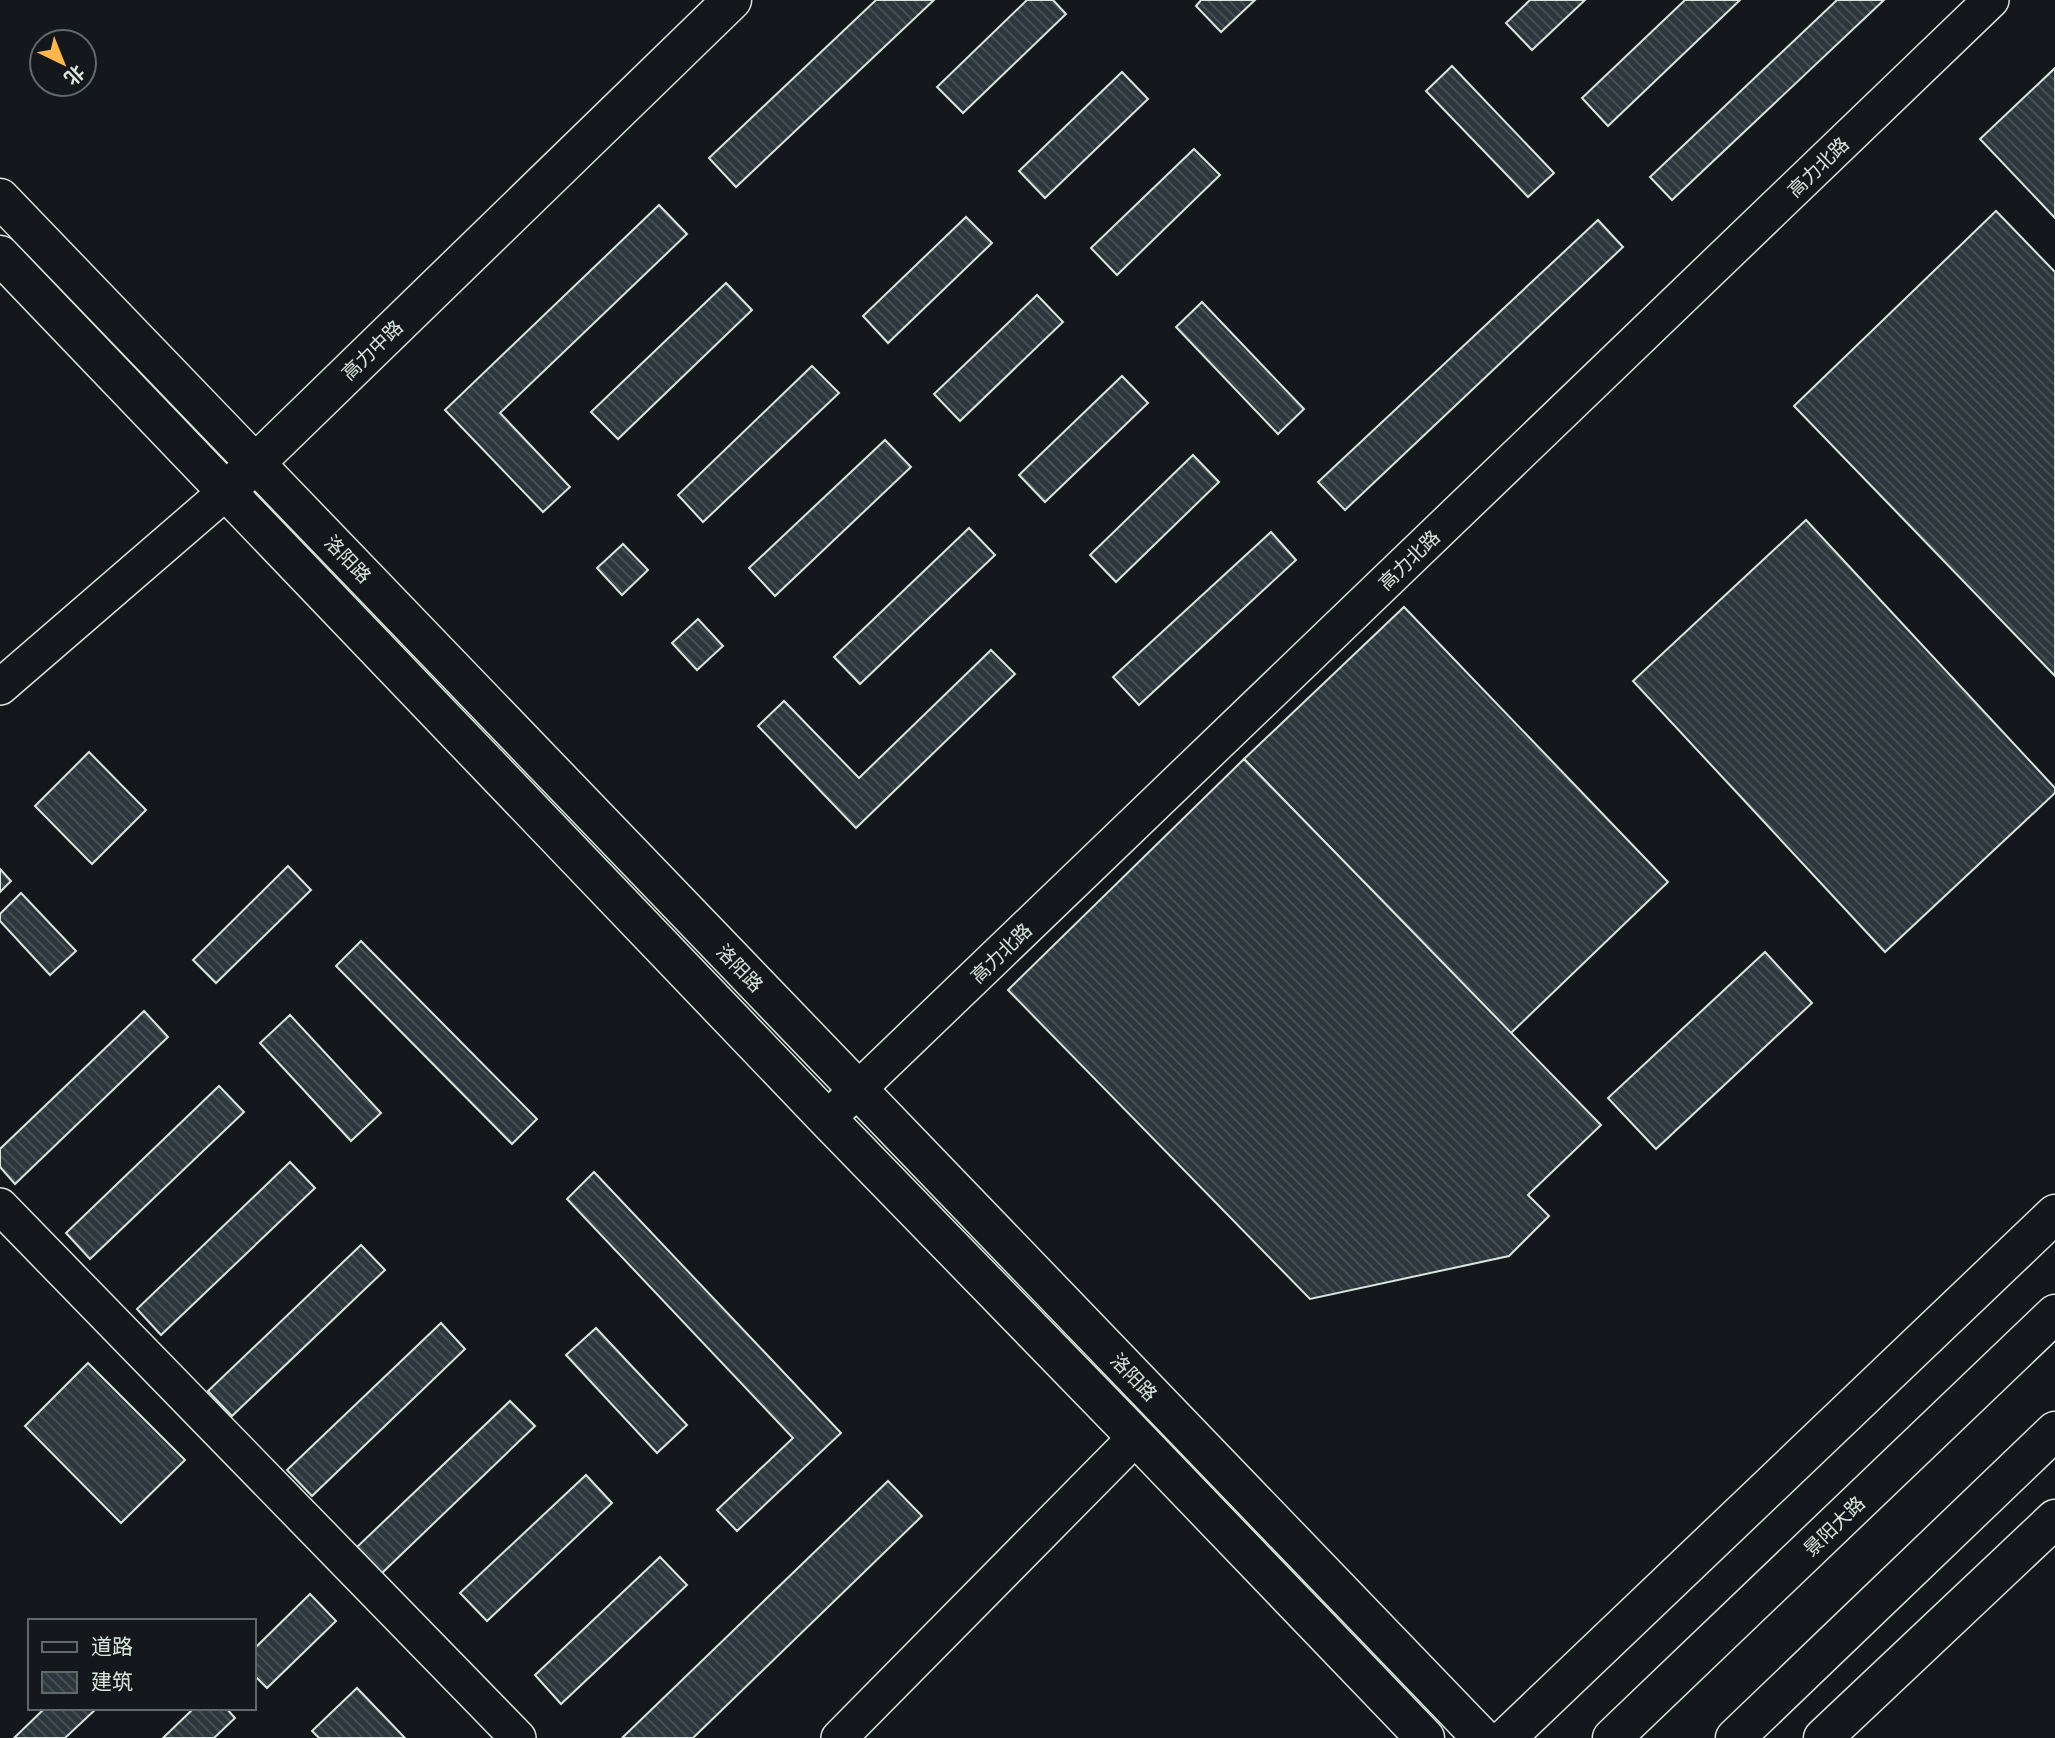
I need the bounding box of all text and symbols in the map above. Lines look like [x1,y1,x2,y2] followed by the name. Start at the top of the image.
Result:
[28,28,98,98] north arrow
[60,61,88,89] text: 北
[1784,133,1853,201] street label: 高力北路
[338,316,407,384] street label: 高力中路
[1375,526,1444,594] street label: 高力北路
[320,532,375,587] street label: 洛阳路
[967,919,1036,987] street label: 高力北路
[712,941,767,996] street label: 洛阳路
[1106,1350,1161,1405] street label: 洛阳路
[1800,1492,1869,1560] street label: 景阳大路
[28,1619,256,1710] legend
[91,1635,133,1659] text: 道路
[91,1670,133,1694] text: 建筑

